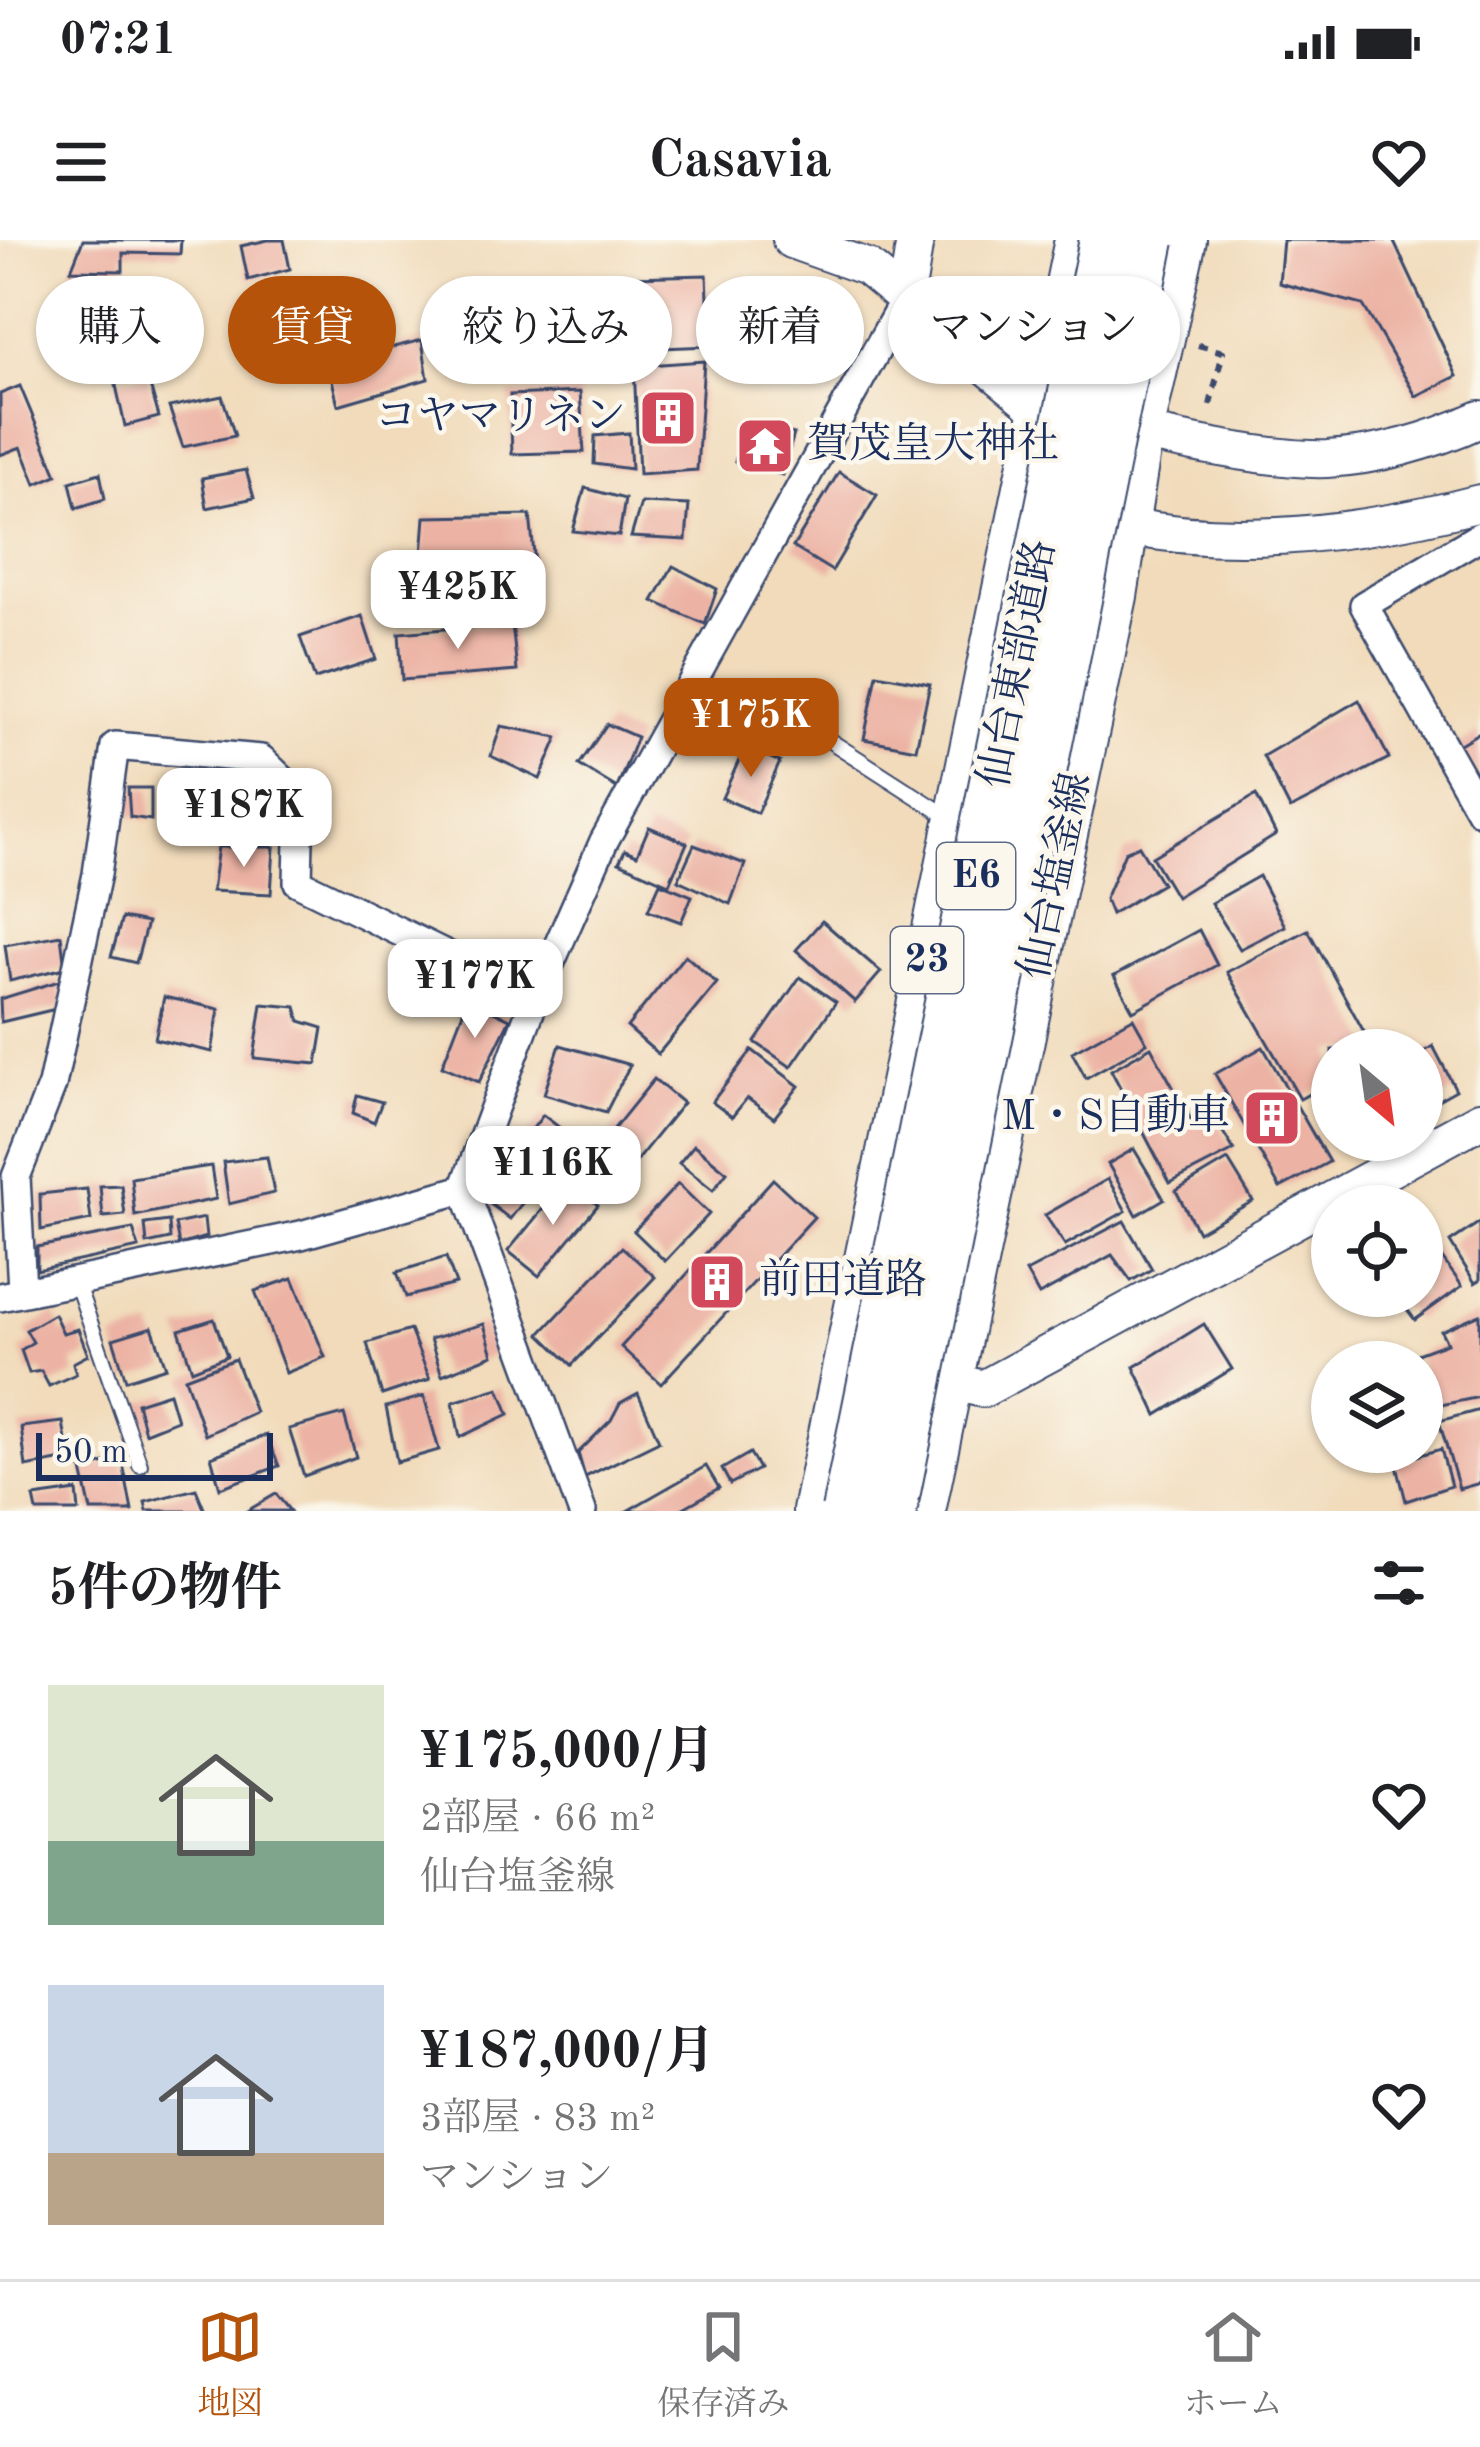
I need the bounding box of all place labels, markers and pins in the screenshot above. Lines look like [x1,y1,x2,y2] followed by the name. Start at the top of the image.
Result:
[637,387,699,449] building icon: コヤマリネン
[375,394,626,439] place label: コヤマリネン
[734,415,796,477] temple icon: 賀茂皇大神社
[807,421,1059,467] place label: 賀茂皇大神社
[374,550,542,652] pin: ¥425K
[667,678,835,780] pin: ¥175K
[160,768,328,870] pin: ¥187K
[391,939,559,1041] pin: ¥177K
[1241,1087,1303,1149] building icon: M・S自動車
[1001,1093,1230,1139] place label: M・S自動車
[469,1126,637,1228] pin: ¥116K
[686,1251,748,1313] building icon: 前田道路
[759,1257,927,1303] place label: 前田道路

